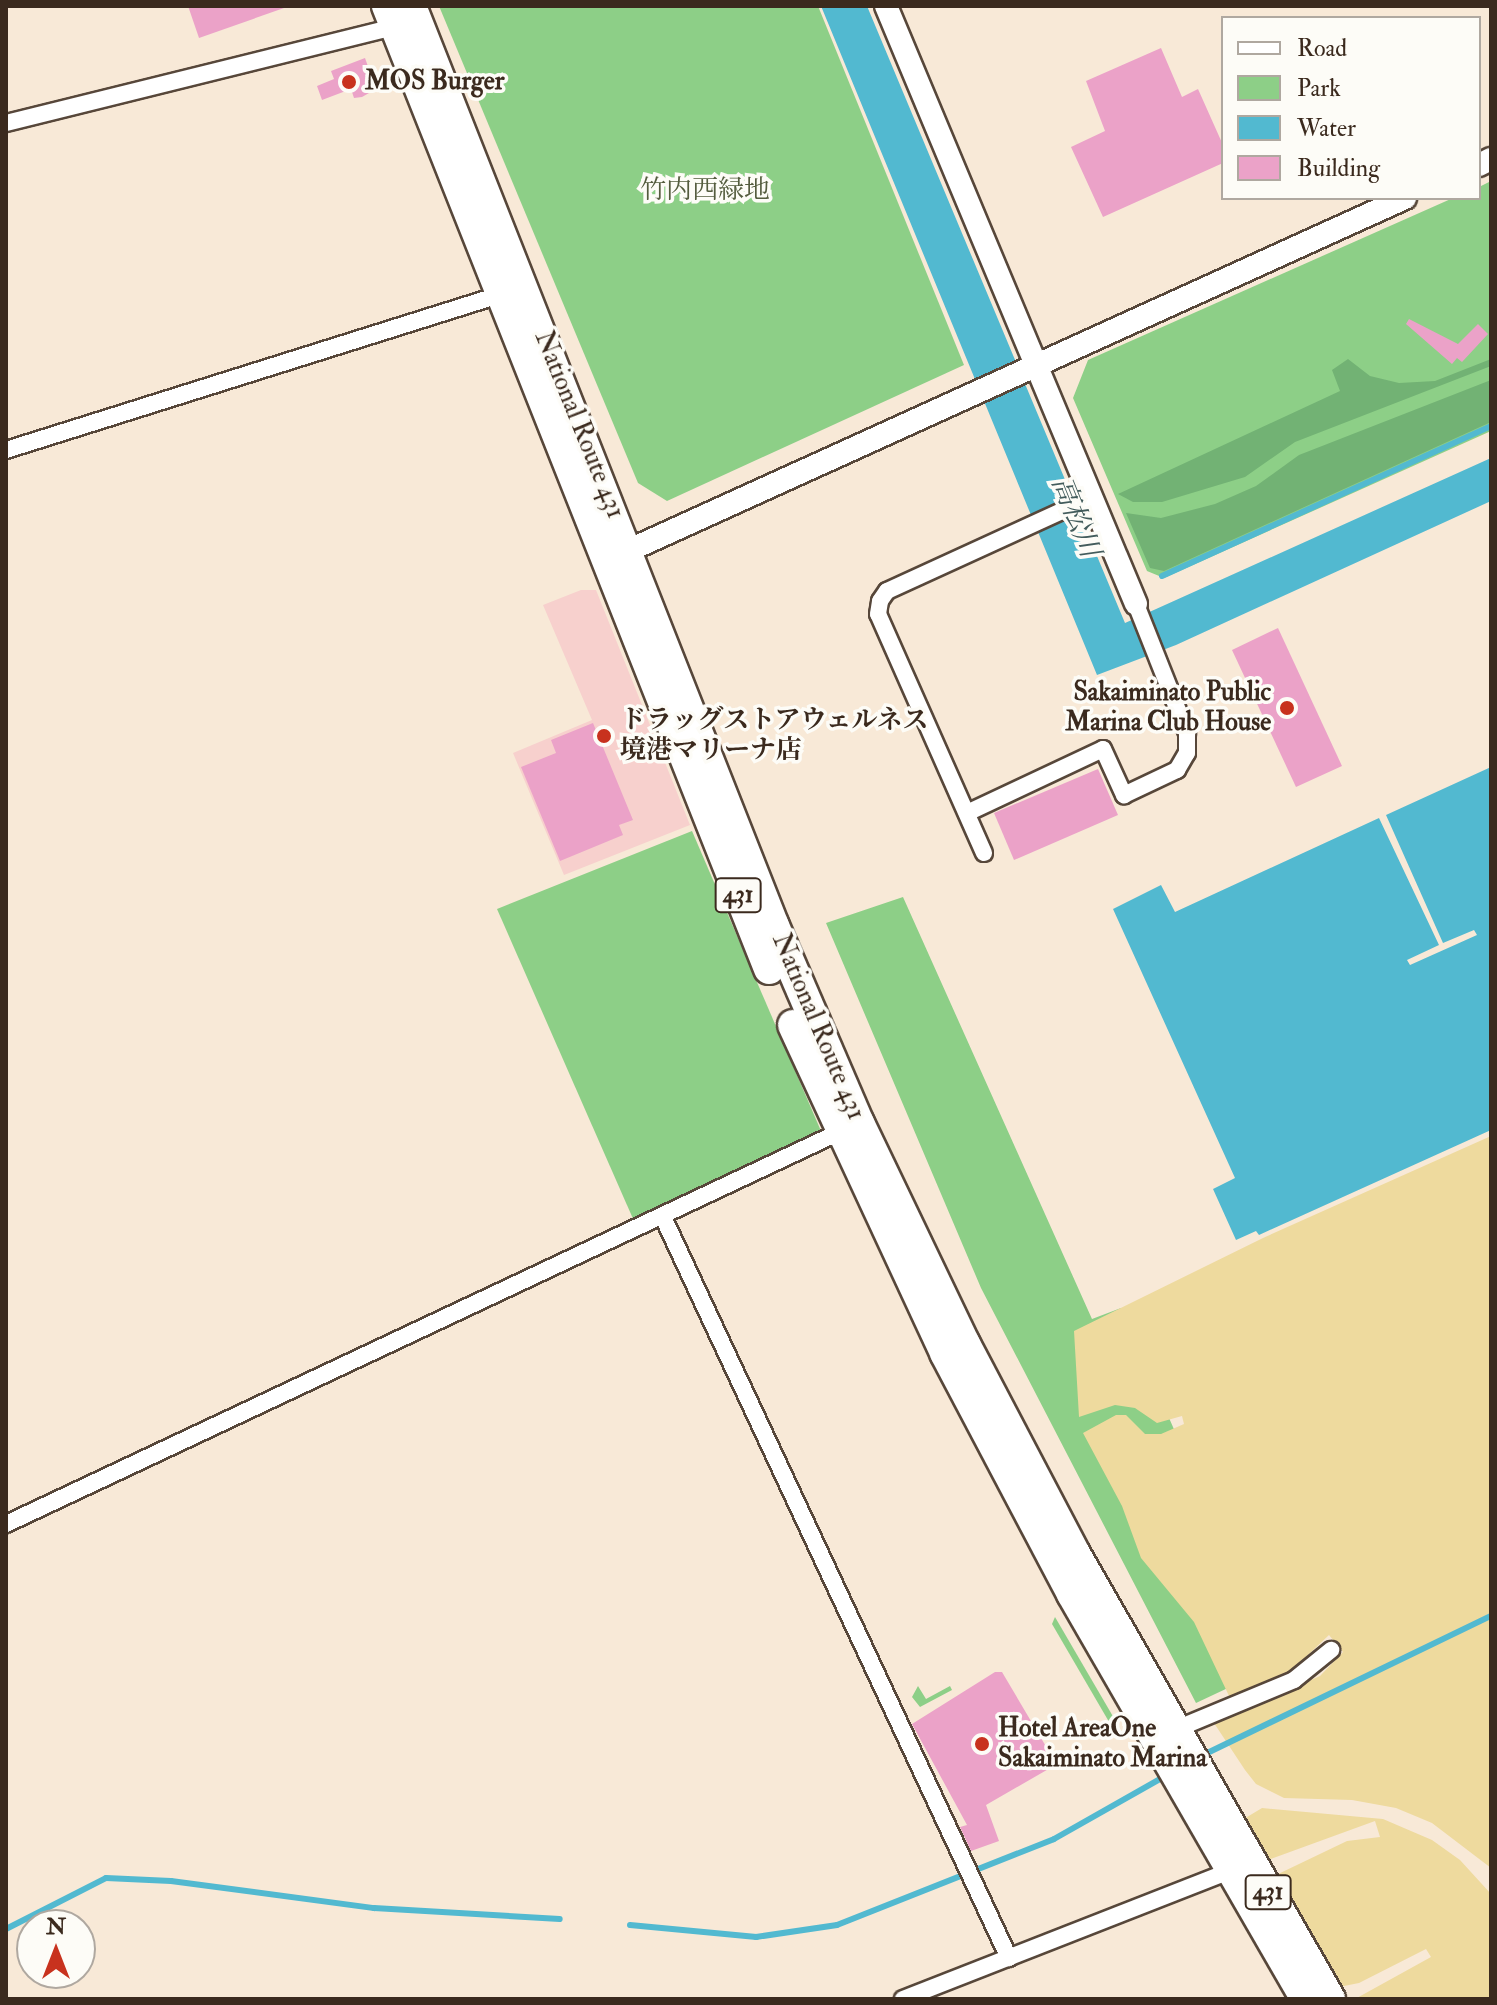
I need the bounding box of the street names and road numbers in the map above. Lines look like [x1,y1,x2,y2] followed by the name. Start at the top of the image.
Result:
[527,327,631,523] street label: National Route 431
[714,875,762,915] road number: 431
[765,929,871,1125] street label: National Route 431
[1244,1872,1292,1912] road number: 431

